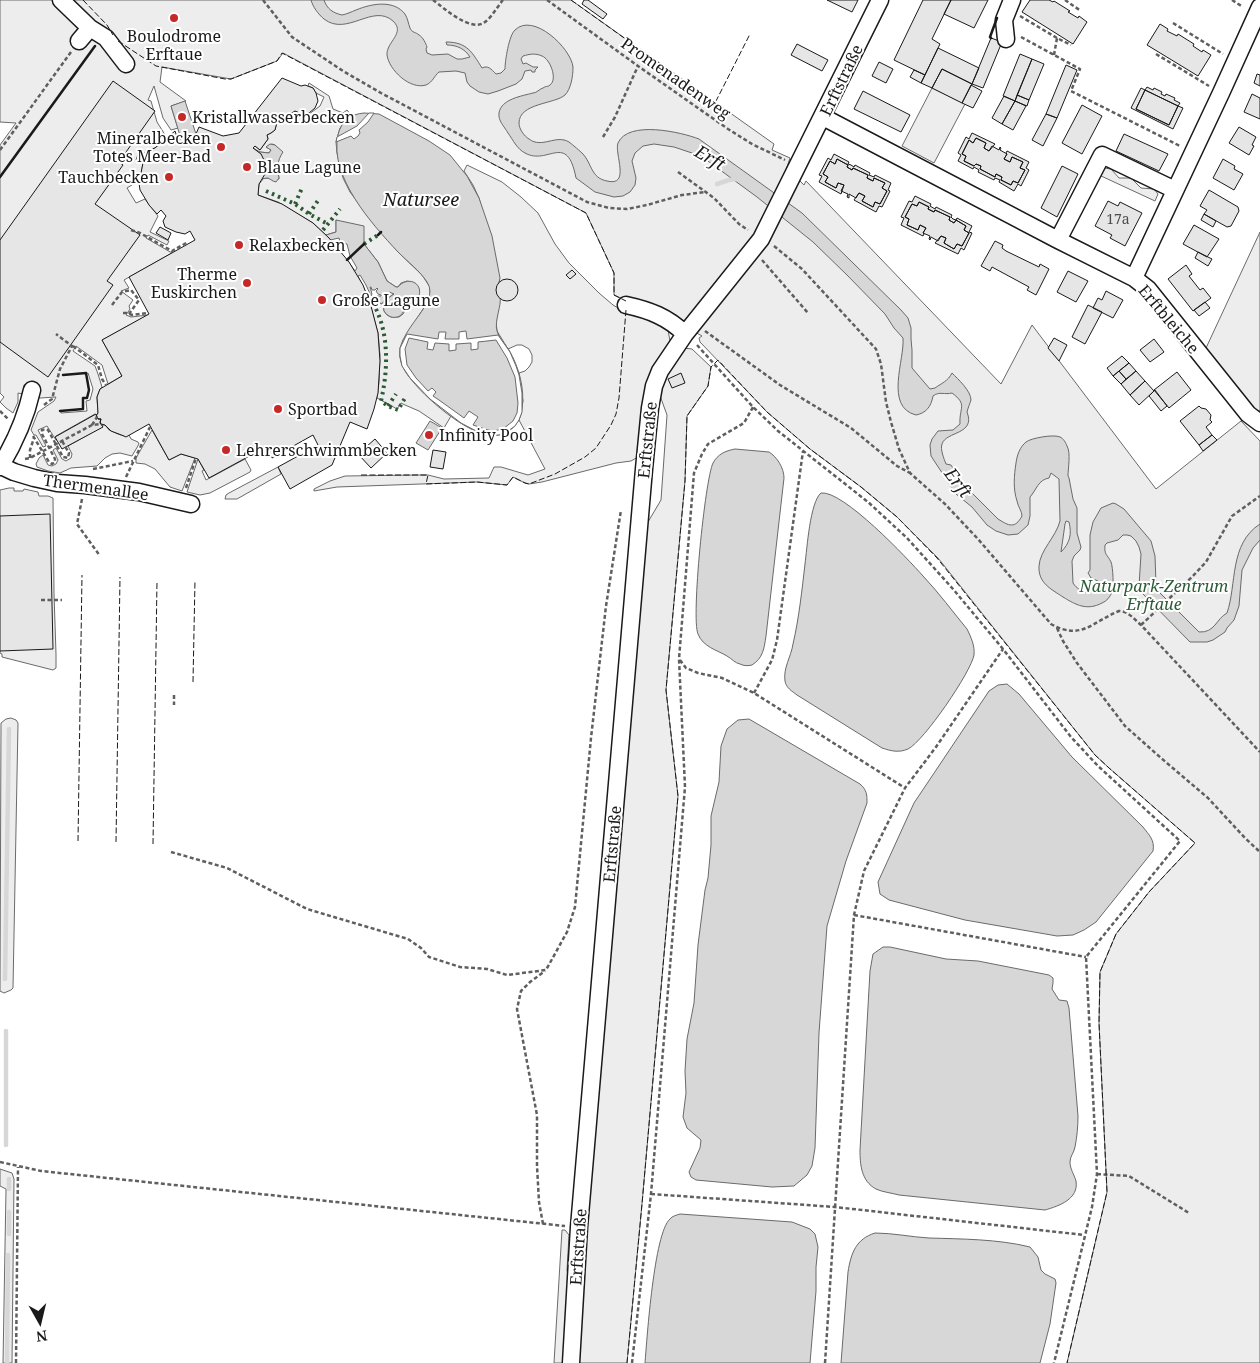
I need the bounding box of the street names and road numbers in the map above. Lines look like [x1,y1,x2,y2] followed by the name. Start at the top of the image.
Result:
[617,32,736,124] street label: Promenadenweg
[814,41,868,119] street label: Erftstraße
[1134,280,1204,358] street label: Erftbleiche
[632,401,662,479] street label: Erftstraße
[42,469,150,505] street label: Thermenallee
[598,805,626,883] street label: Erftstraße
[564,1208,592,1286] street label: Erftstraße

